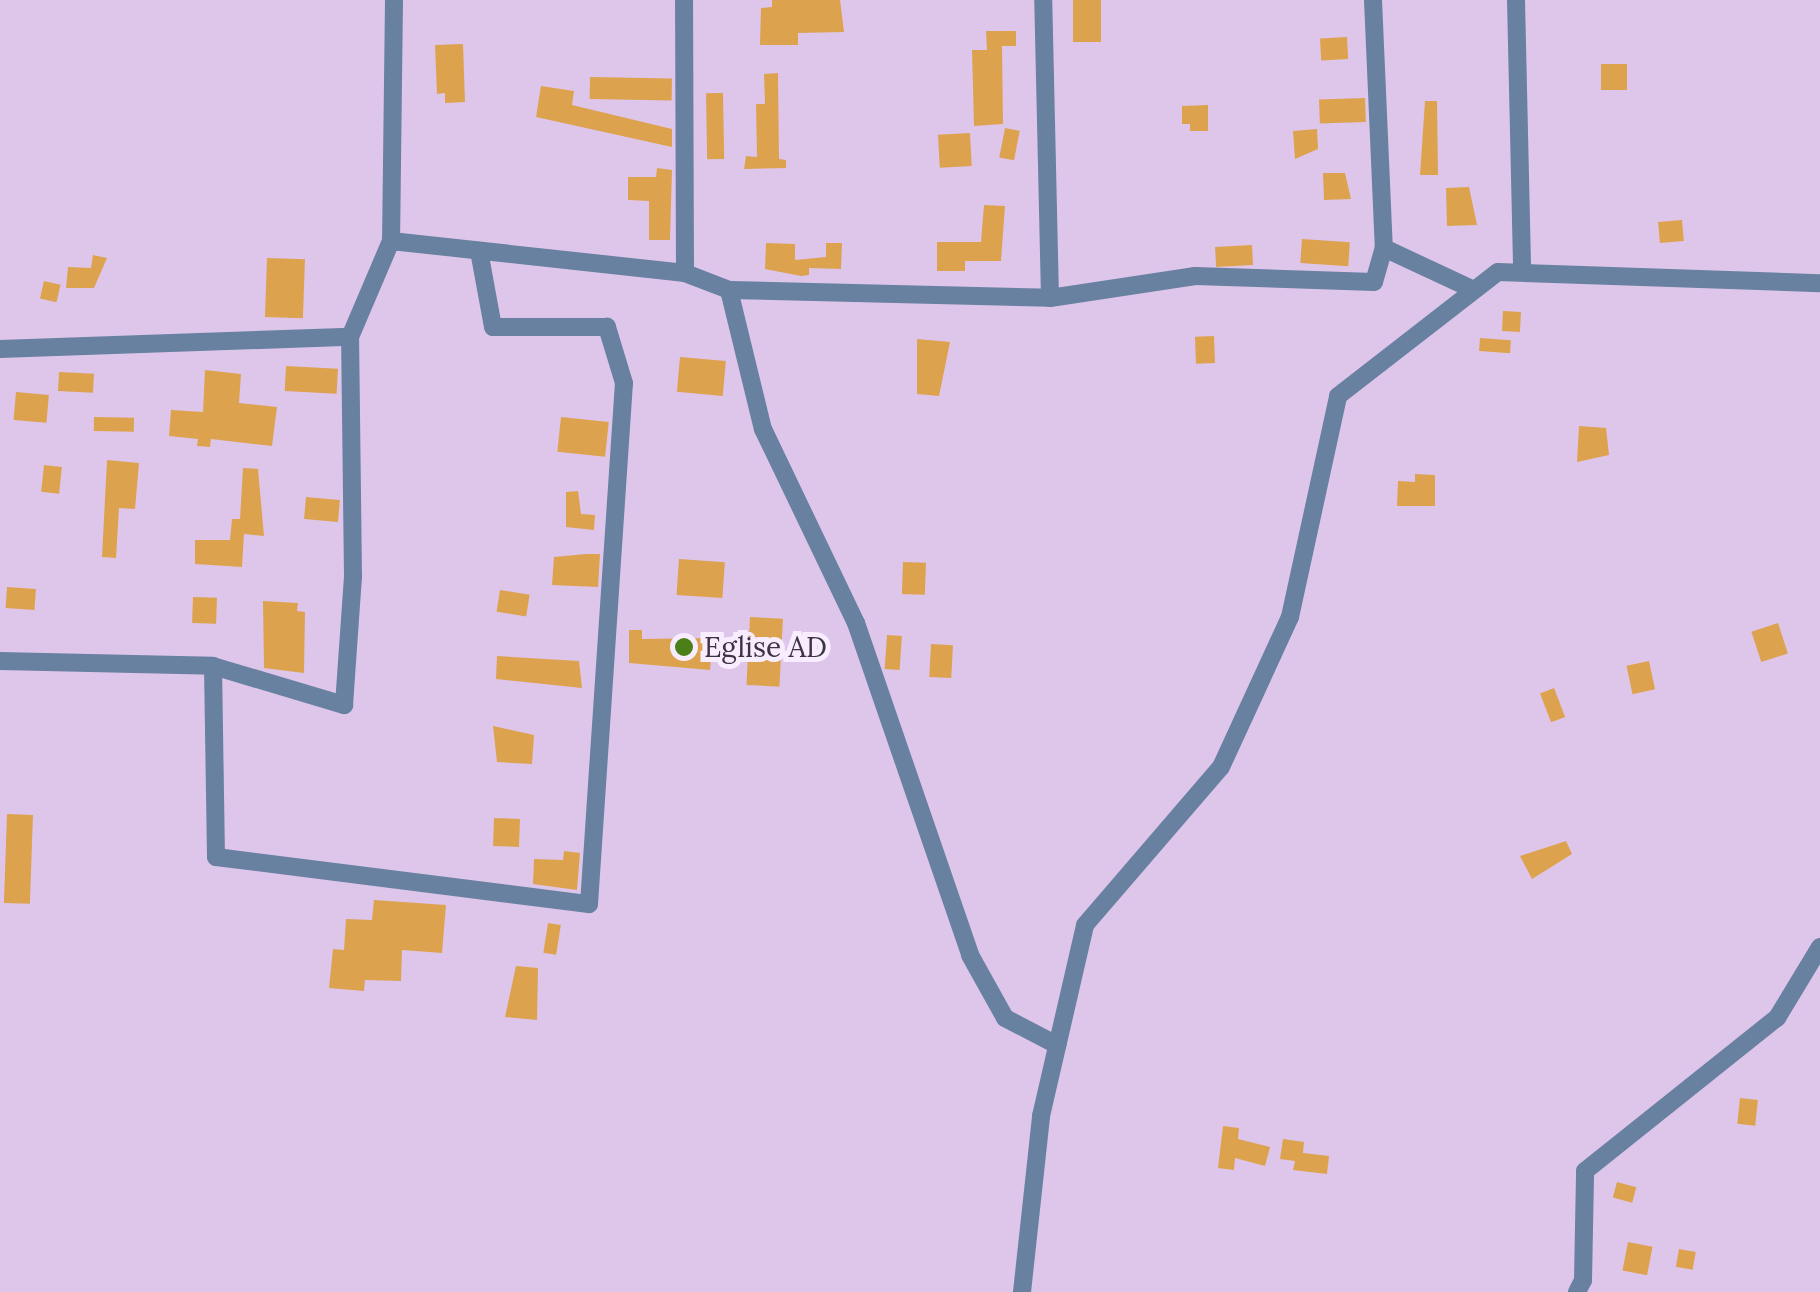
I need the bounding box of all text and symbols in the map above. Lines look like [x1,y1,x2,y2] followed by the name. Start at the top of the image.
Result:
[704,630,827,664] place label: Eglise AD
[673,636,695,658] marker: Eglise AD

